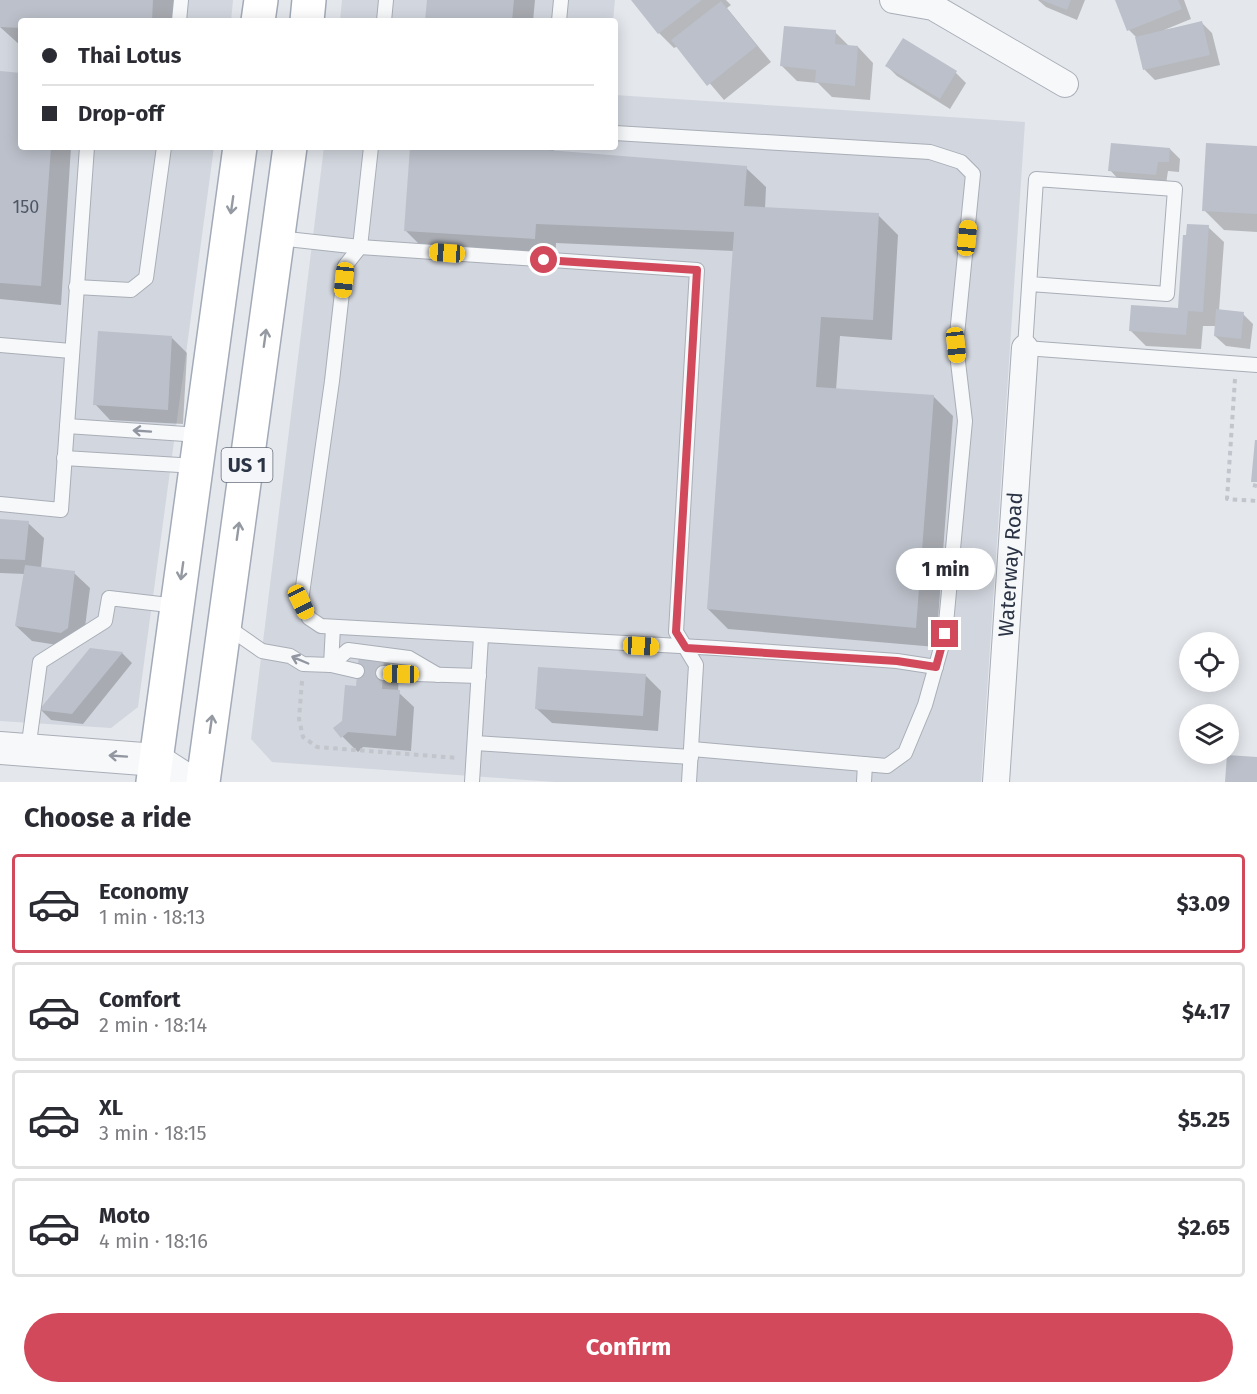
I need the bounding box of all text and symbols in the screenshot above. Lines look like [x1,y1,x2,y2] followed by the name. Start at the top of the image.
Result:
[78,42,181,69] text: Thai Lotus
[78,100,164,127] text: Drop-off
[227,195,238,214] one-way arrow
[13,196,39,218] house number: 150
[956,219,978,257] car
[428,243,466,263] car
[530,246,557,273] route start
[333,261,355,299] car
[945,326,967,364] car
[259,328,270,348] one-way arrow
[132,426,152,437] one-way arrow
[222,448,272,482] road number: US 1
[993,491,1028,638] street label: Waterway Road
[232,521,243,541] one-way arrow
[896,547,994,589] callout: 1 min
[921,557,970,581] text: 1 min
[176,560,187,580] one-way arrow
[285,582,317,622] car
[931,620,958,647] route end
[1179,632,1239,764] map controls
[1179,632,1239,692] button: locate
[623,636,659,656] car
[292,654,310,665] one-way arrow
[383,665,419,683] car
[1179,704,1239,764] button: layers
[206,715,217,734] one-way arrow
[108,750,128,761] one-way arrow
[24,802,191,834] text: Choose a ride
[27,877,81,931] icon: car
[99,878,188,905] text: Economy
[1177,890,1230,917] text: $3.09
[99,905,205,929] text: 1 min · 18:13
[27,985,81,1039] icon: car
[99,986,180,1013] text: Comfort
[1182,998,1230,1025] text: $4.17
[99,1013,207,1037] text: 2 min · 18:14
[27,1093,81,1147] icon: car
[99,1094,123,1121] text: XL
[1178,1106,1230,1133] text: $5.25
[99,1121,207,1145] text: 3 min · 18:15
[27,1201,81,1255] icon: car
[99,1202,150,1229] text: Moto
[1178,1214,1230,1241] text: $2.65
[99,1229,208,1253] text: 4 min · 18:16
[24,1313,1233,1382] button: Confirm

